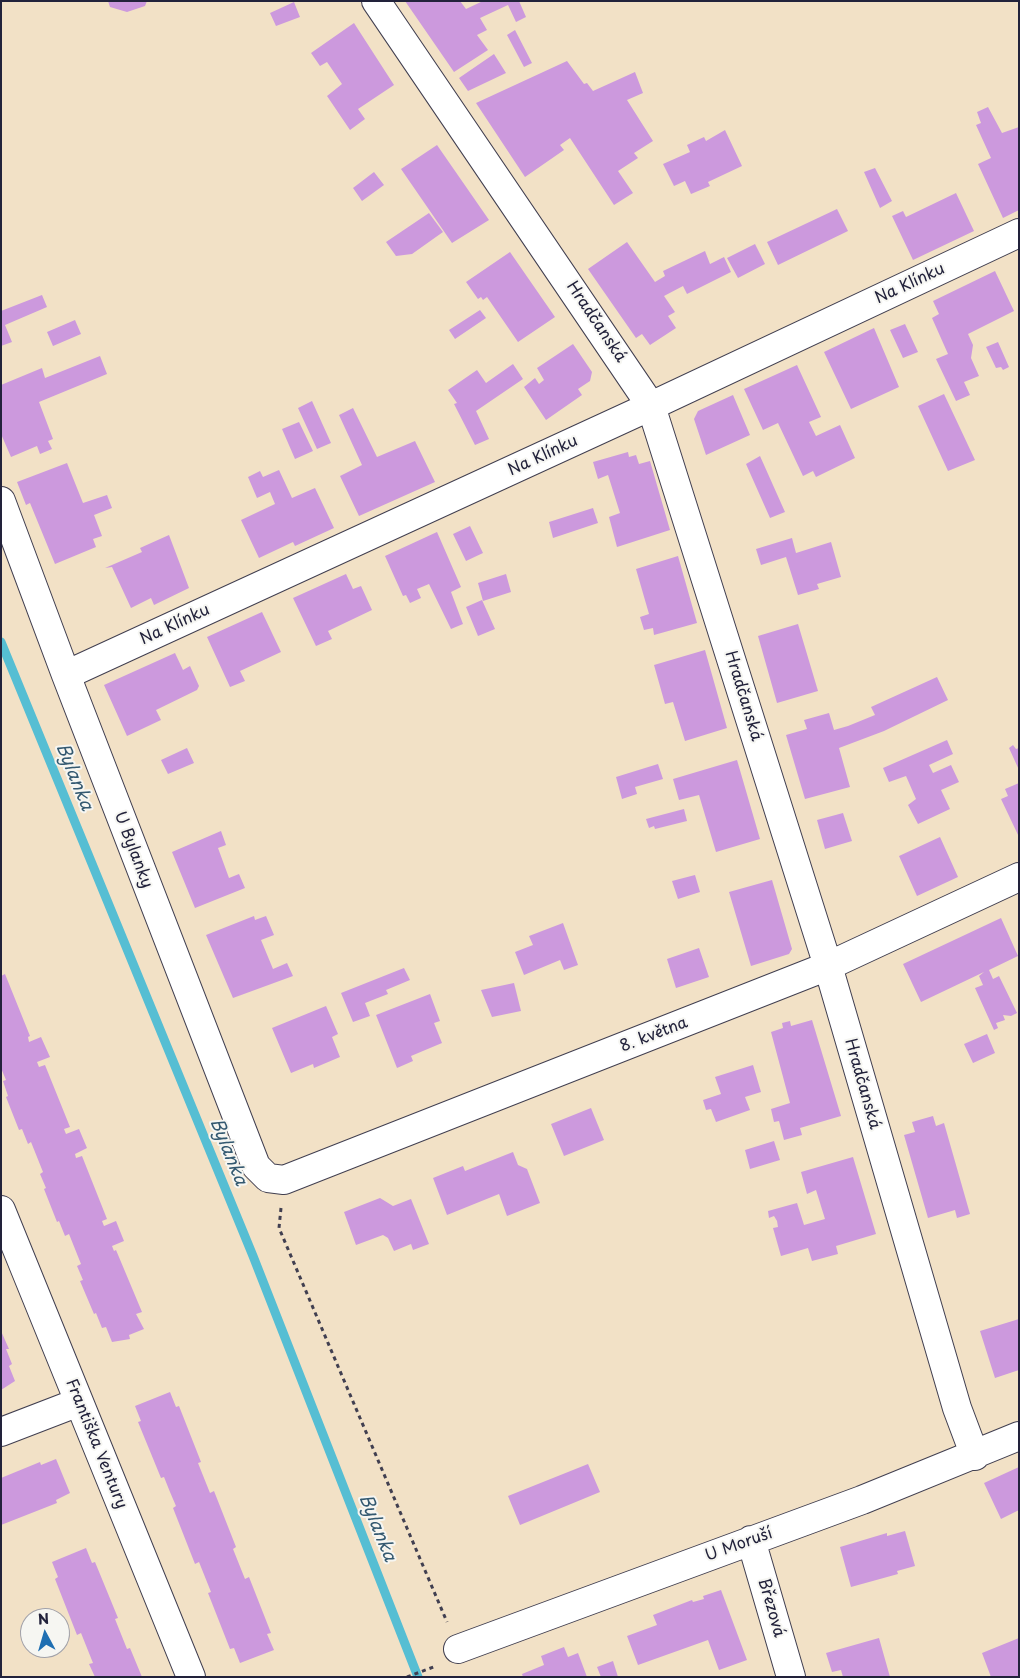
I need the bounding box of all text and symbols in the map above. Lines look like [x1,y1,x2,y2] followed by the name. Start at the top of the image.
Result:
[872,259,948,309] street label: Na Klínku
[562,278,630,366] street label: Hradčanská
[505,431,581,481] street label: Na Klínku
[137,600,213,650] street label: Na Klínku
[720,649,766,743] street label: Hradčanská
[51,740,97,814] water label: Bylanka
[110,809,156,891] street label: U Bylanky
[618,1013,690,1057] street label: 8. května
[840,1036,884,1132] street label: Hradčanská
[205,1115,251,1189] water label: Bylanka
[61,1376,131,1512] street label: Františka Ventury
[354,1491,400,1565] water label: Bylanka
[703,1524,775,1566] street label: U Moruší
[753,1576,789,1640] street label: Březová
[20,1608,70,1658] north arrow
[37,1608,50,1630] text: N

